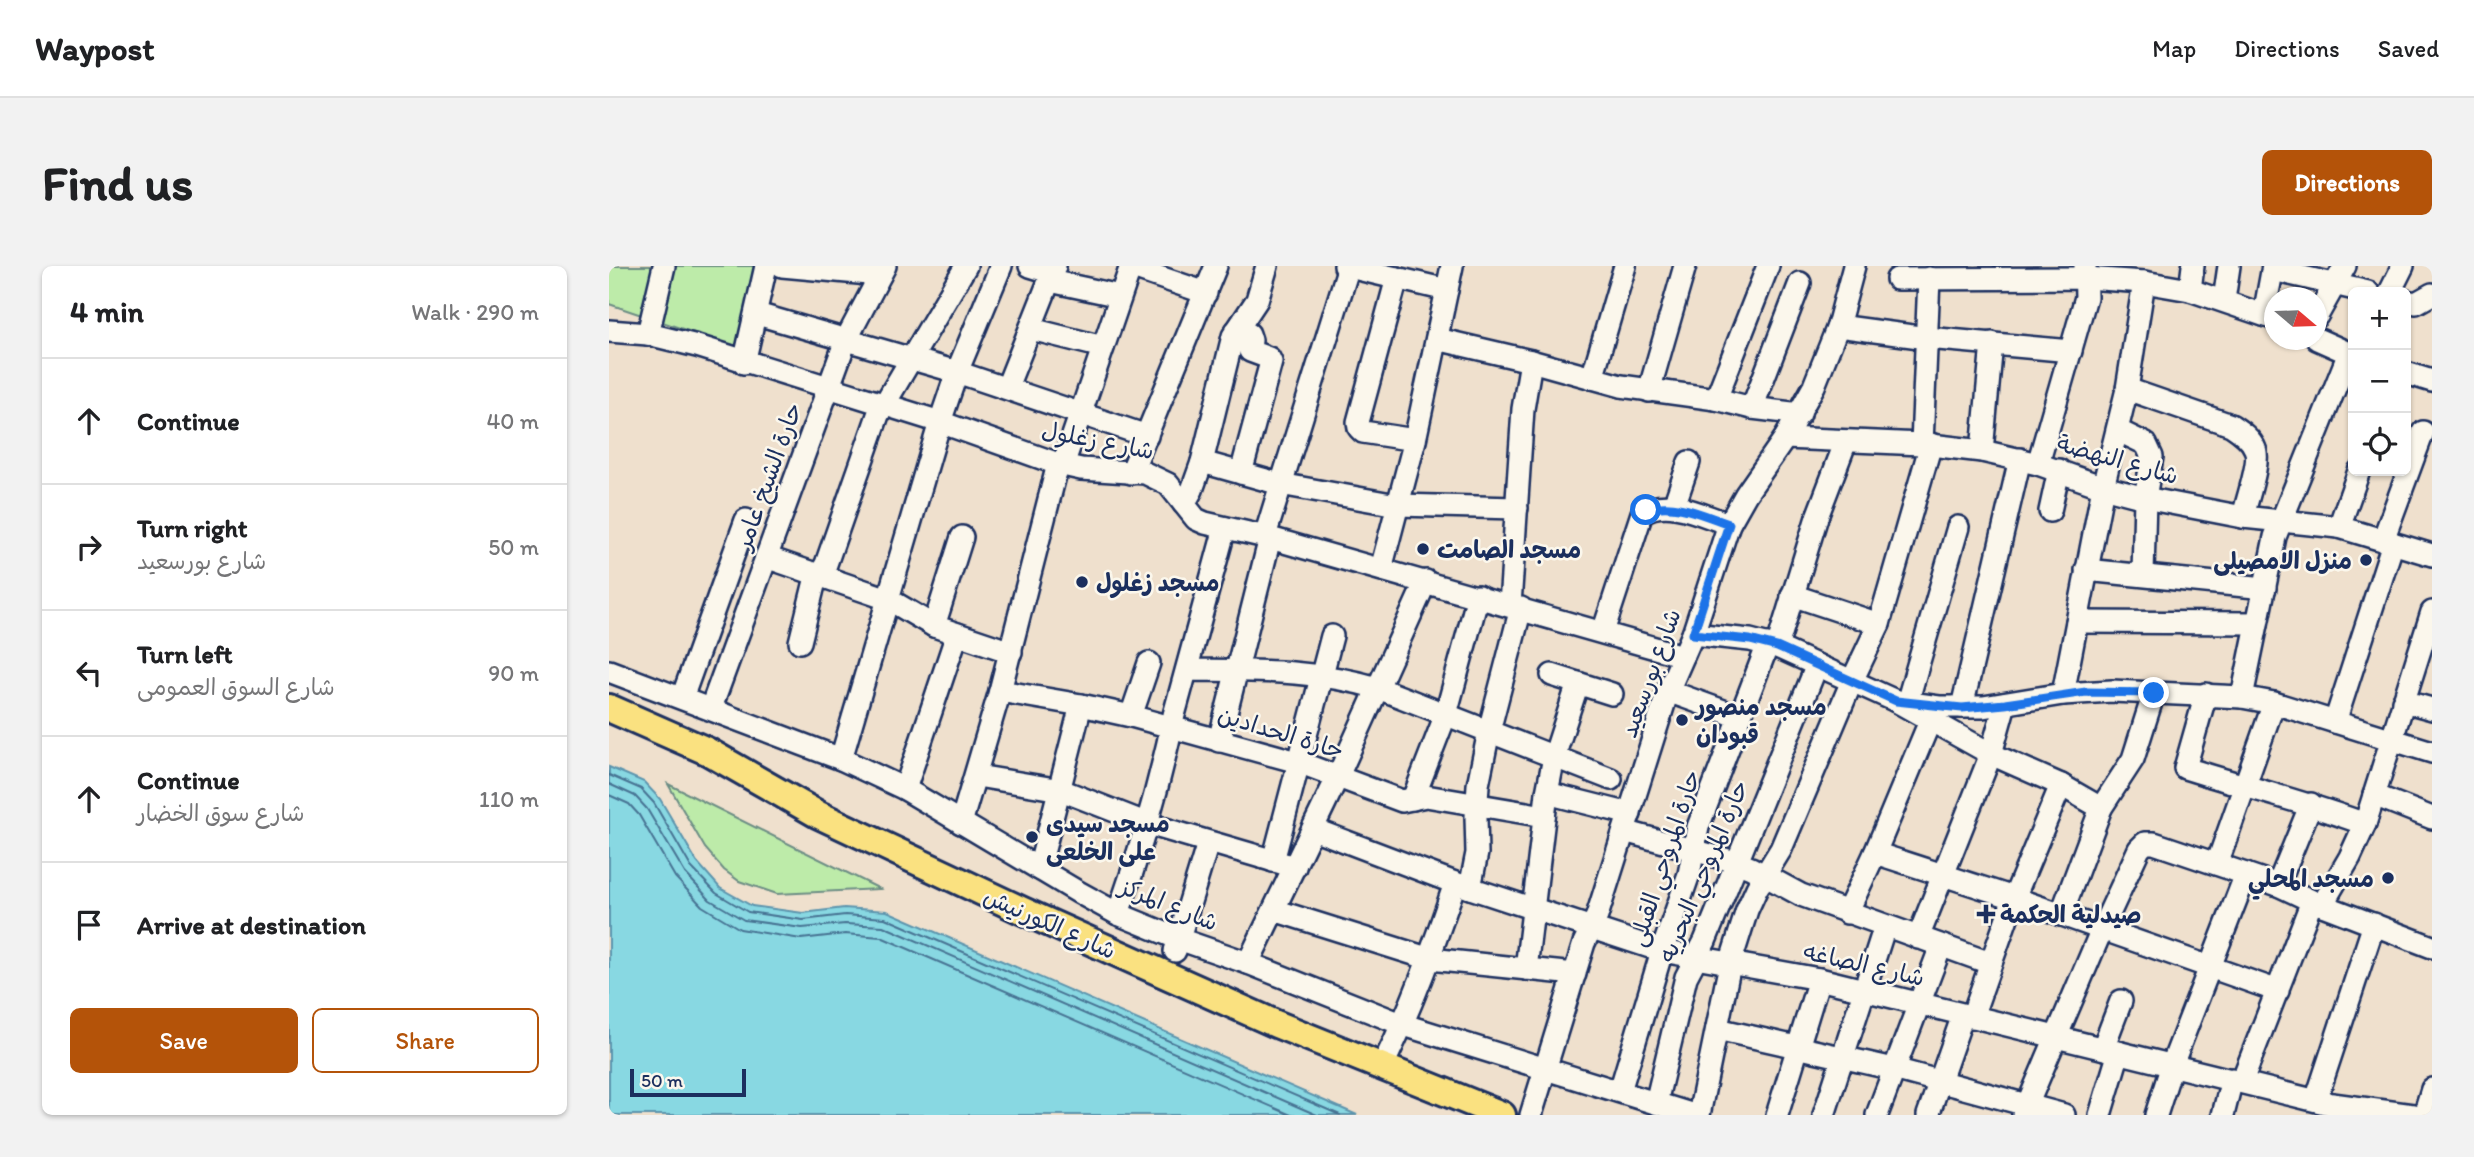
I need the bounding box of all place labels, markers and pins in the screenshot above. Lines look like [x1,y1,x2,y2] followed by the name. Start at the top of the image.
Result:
[1437,535,1581,564] place label: مسجد الصامت
[1415,541,1431,557] marker: مسجد الصامت
[2213,546,2352,576] place label: منزل الامصيلى
[2358,552,2374,568] marker: منزل الامصيلى
[1096,568,1219,599] place label: مسجد زغلول
[1074,574,1090,590] marker: مسجد زغلول
[1694,692,1827,751] place label: مسجد منصور قبودان
[1674,712,1690,728] marker: مسجد منصور قبودان
[1046,809,1170,867] place label: مسجد سيدى على الخلعى
[1024,829,1040,845] marker: مسجد سيدى على الخلعى
[2248,864,2374,900] place label: مسجد المحلي
[2380,870,2396,886] marker: مسجد المحلي
[2000,900,2141,929] place label: صيدلية الحكمة
[1978,906,1994,922] marker: صيدلية الحكمة

